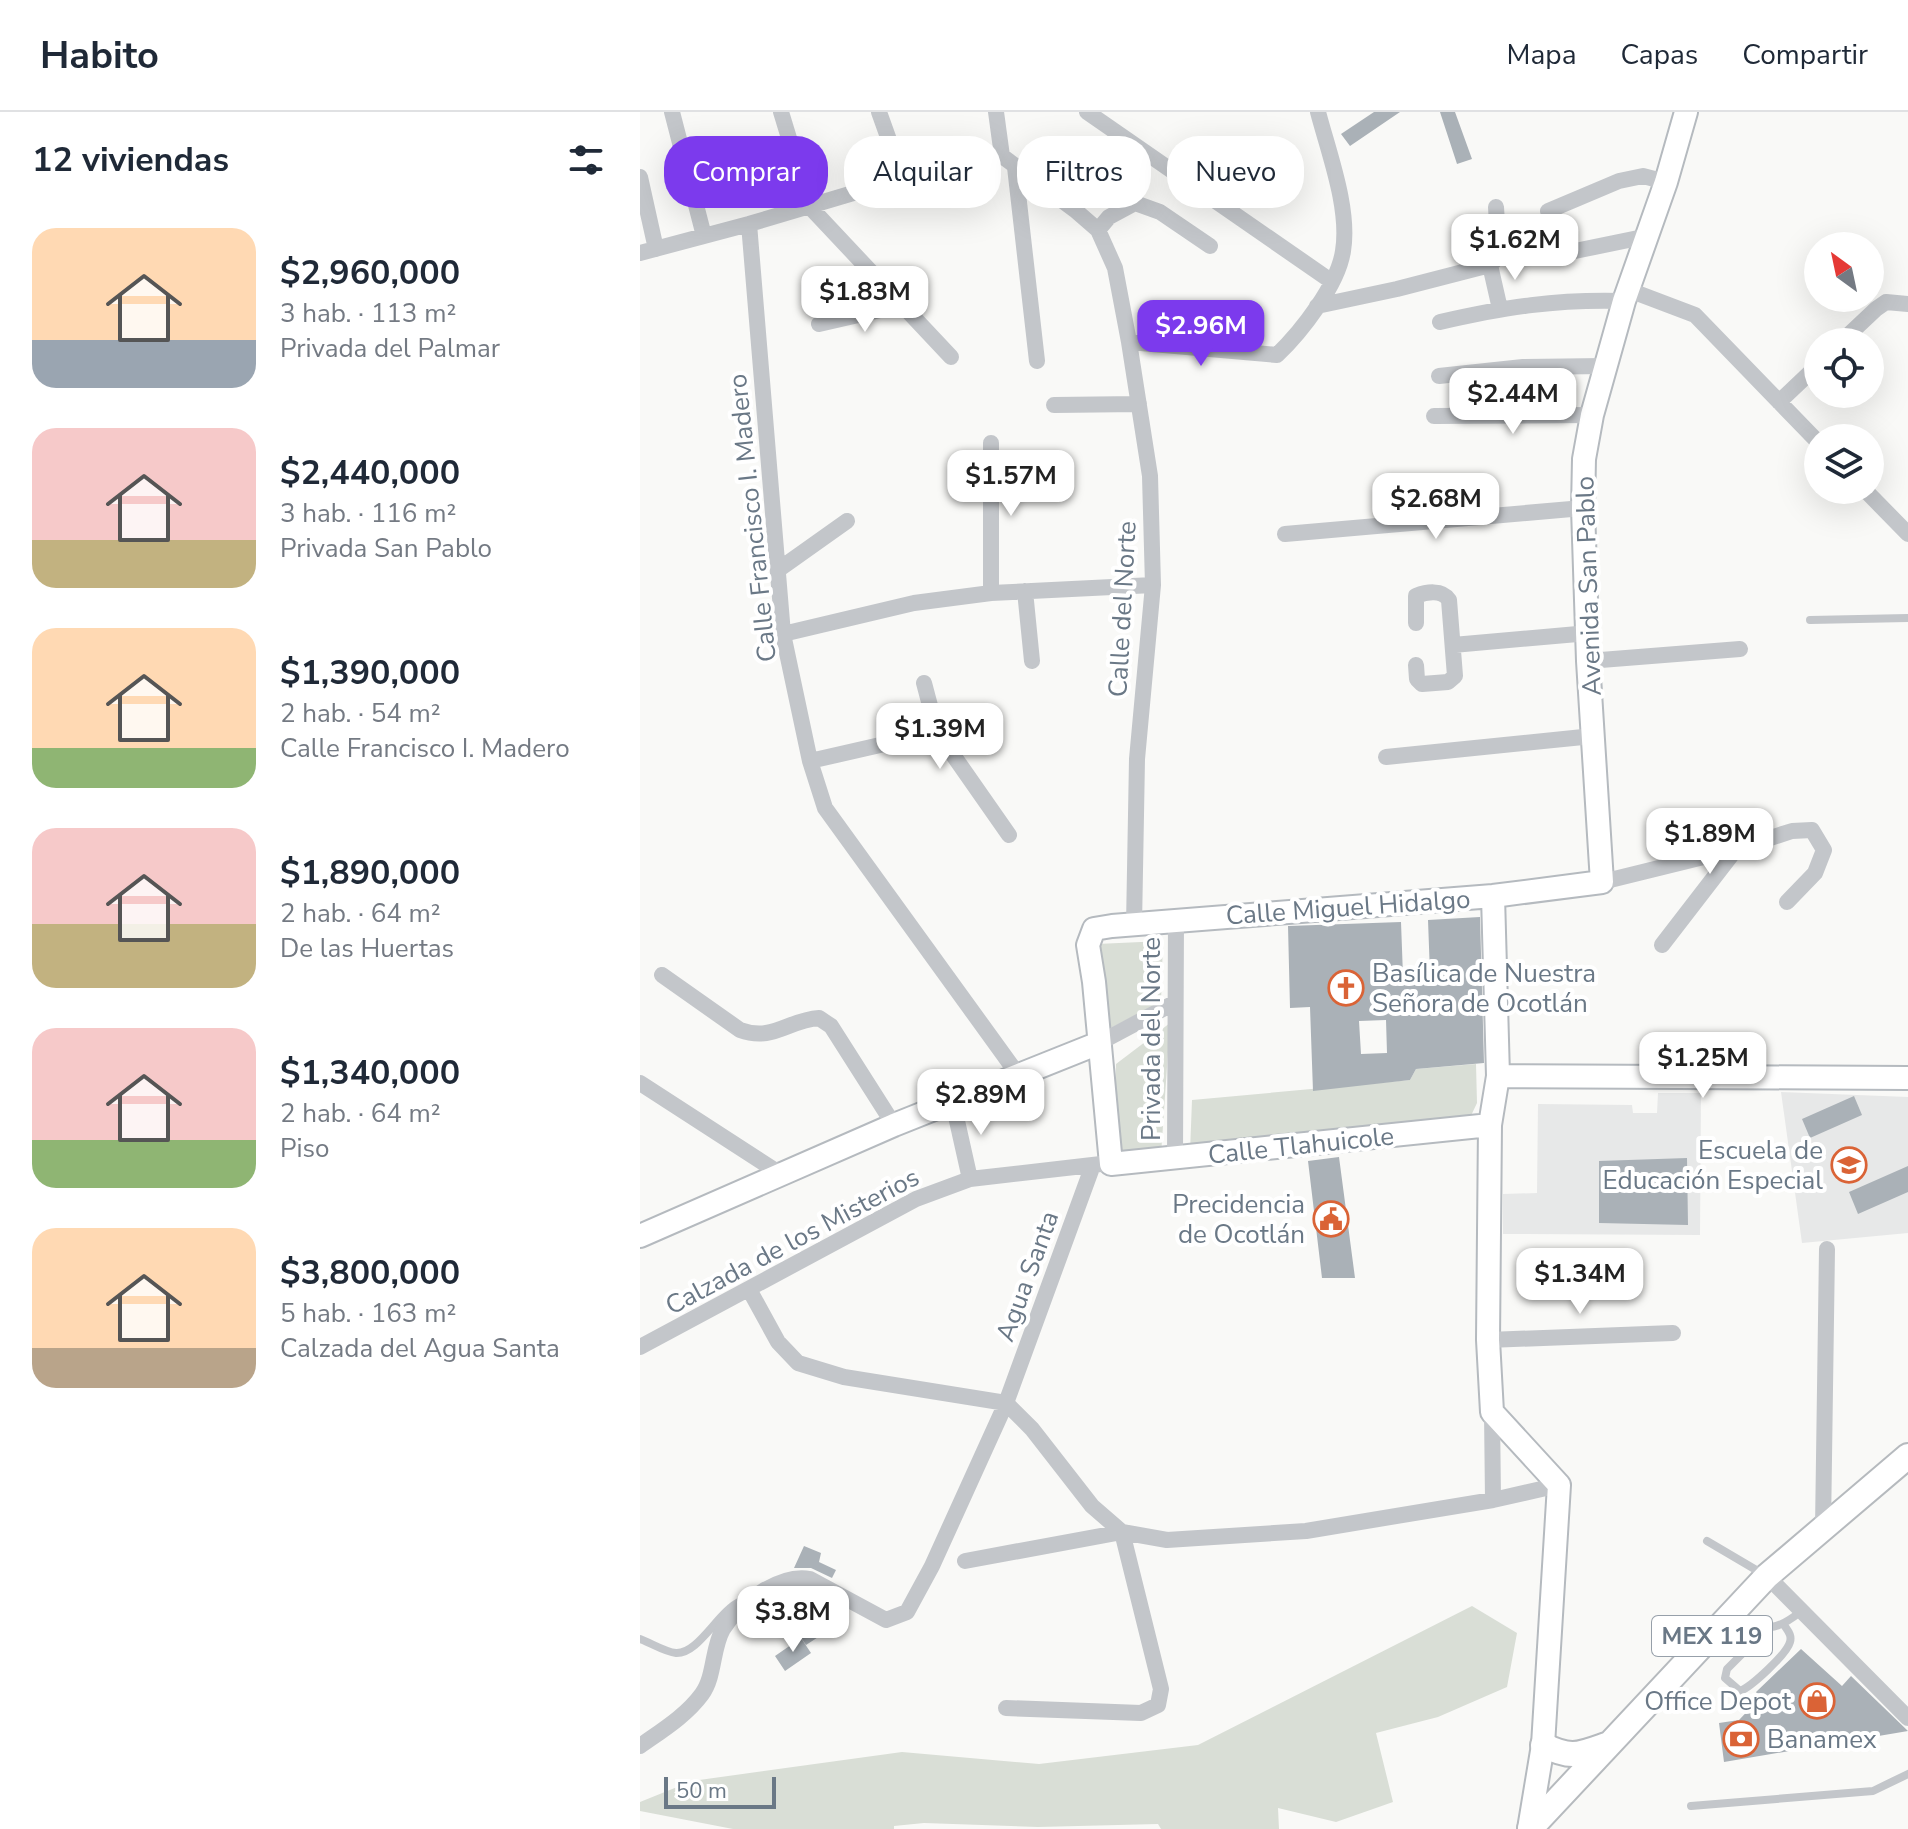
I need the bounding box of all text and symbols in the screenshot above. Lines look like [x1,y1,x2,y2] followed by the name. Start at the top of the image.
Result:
[40,30,159,81] text: Habito
[1507,36,1576,74] text: Mapa
[1620,36,1698,74] text: Capas
[1742,36,1868,74] text: Compartir
[664,136,828,208] chip: Comprar
[844,136,1001,208] chip: Alquilar
[1017,136,1151,208] chip: Filtros
[1167,136,1304,208] chip: Nuevo
[32,137,229,183] text: 12 viviendas
[564,138,608,182] icon: filters
[1450,214,1580,282] pin: $1.62M
[1469,222,1561,257] text: $1.62M
[1804,232,1884,312] north arrow
[1804,232,1884,504] map controls
[280,250,460,296] text: $2,960,000
[96,260,192,356] icon: home
[800,266,930,334] pin: $1.83M
[819,274,911,309] text: $1.83M
[280,296,456,331] text: 3 hab. · 113 m²
[1136,300,1266,368] pin: $2.96M
[1155,308,1247,343] text: $2.96M
[1804,328,1884,408] button: locate
[280,331,500,366] text: Privada del Palmar
[1448,368,1578,436] pin: $2.44M
[720,372,785,664] street label: Calle Francisco I. Madero
[1467,376,1559,411] text: $2.44M
[1804,424,1884,504] button: layers
[280,450,460,496] text: $2,440,000
[946,450,1076,518] pin: $1.57M
[965,458,1057,493] text: $1.57M
[96,460,192,556] icon: home
[1371,473,1501,541] pin: $2.68M
[1567,476,1610,696] street label: Avenida San Pablo
[1390,481,1482,516] text: $2.68M
[280,496,456,531] text: 3 hab. · 116 m²
[1100,520,1145,698] street label: Calle del Norte
[280,531,492,566] text: Privada San Pablo
[280,650,460,696] text: $1,390,000
[96,660,192,756] icon: home
[280,696,441,731] text: 2 hab. · 54 m²
[875,703,1005,771] pin: $1.39M
[894,711,986,746] text: $1.39M
[280,731,570,766] text: Calle Francisco I. Madero
[1645,808,1775,876] pin: $1.89M
[1664,816,1756,851] text: $1.89M
[280,850,460,896] text: $1,890,000
[96,860,192,956] icon: home
[1225,881,1471,933] street label: Calle Miguel Hidalgo
[280,896,441,931] text: 2 hab. · 64 m²
[280,931,454,966] text: De las Huertas
[1134,937,1169,1141] street label: Privada del Norte
[1372,956,1596,1021] place label: Basílica de Nuestra Señora de Ocotlán
[1327,969,1365,1007] church icon: Basílica de Nuestra Señora de Ocotlán
[1638,1032,1768,1100] pin: $1.25M
[1657,1040,1749,1075] text: $1.25M
[280,1050,460,1096] text: $1,340,000
[96,1060,192,1156] icon: home
[916,1069,1046,1137] pin: $2.89M
[935,1077,1027,1112] text: $2.89M
[280,1096,441,1131] text: 2 hab. · 64 m²
[1206,1118,1396,1173] street label: Calle Tlahuicole
[280,1131,329,1166] text: Piso
[1603,1133,1823,1198] place label: Escuela de Educación Especial
[1830,1146,1868,1184] school or university icon: Escuela de Educación Especial
[659,1160,925,1323] street label: Calzada de los Misterios
[1172,1187,1305,1252] place label: Precidencia de Ocotlán
[1312,1200,1350,1238] public building icon: Precidencia de Ocotlán
[988,1206,1067,1346] street label: Agua Santa
[1515,1248,1645,1316] pin: $1.34M
[280,1250,460,1296] text: $3,800,000
[1534,1256,1626,1291] text: $1.34M
[96,1260,192,1356] icon: home
[280,1296,456,1331] text: 5 hab. · 163 m²
[280,1331,560,1366] text: Calzada del Agua Santa
[737,1586,849,1654] pin: $3.8M
[755,1594,831,1629] text: $3.8M
[1652,1616,1772,1656] road number: MEX 119
[1798,1682,1836,1720] shop icon: Office Depot
[1644,1684,1792,1719] place label: Office Depot
[1722,1720,1760,1758] bank icon: Banamex
[1767,1722,1877,1757] place label: Banamex
[664,1773,776,1809] scale bar
[676,1776,727,1806] text: 50 m

